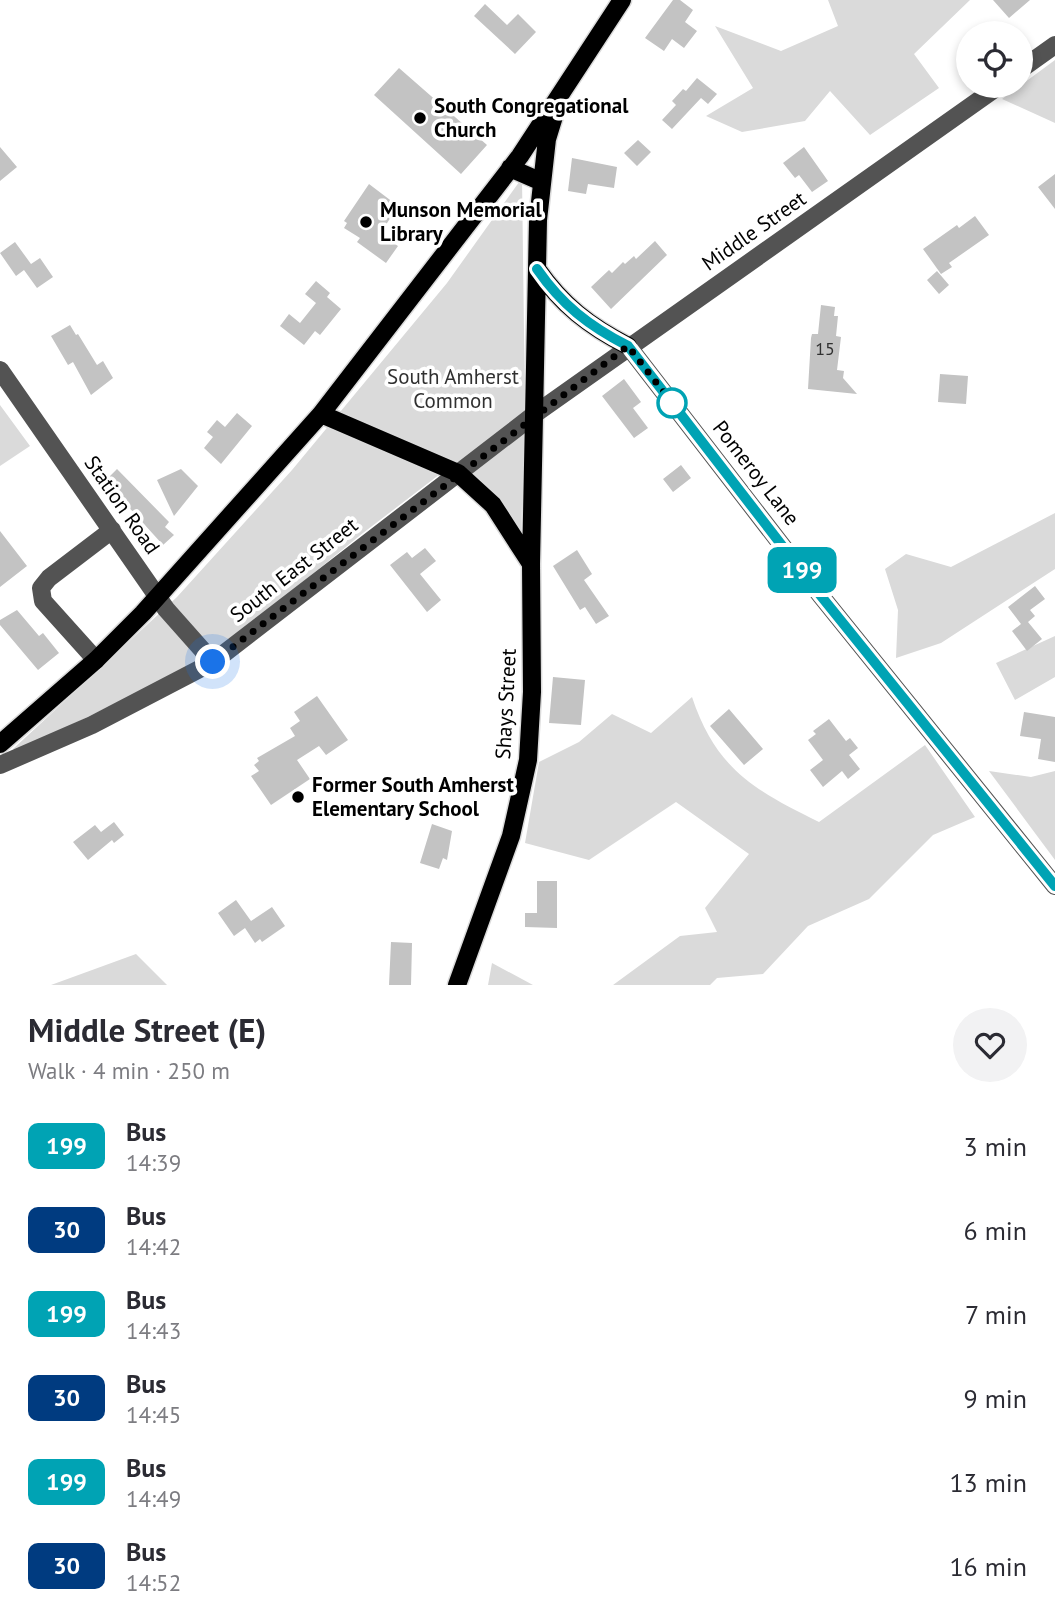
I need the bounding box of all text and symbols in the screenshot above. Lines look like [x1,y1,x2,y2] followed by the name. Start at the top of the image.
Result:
[956,21,1033,98] map controls
[956,21,1033,98] button: locate
[434,92,629,143] place label: South Congregational Church
[412,110,428,126] marker: South Congregational Church
[696,185,811,276] street label: Middle Street
[380,196,543,247] place label: Munson Memorial Library
[358,214,374,230] marker: Munson Memorial Library
[815,337,835,360] house number: 15
[387,363,519,414] park label: South Amherst Common
[657,388,687,418] unlabelled marker
[707,415,806,531] street label: Pomeroy Lane
[79,450,166,559] street label: Station Road
[224,511,363,628] street label: South East Street
[762,547,842,593] line badge: 199
[782,554,822,585] text: 199
[195,644,230,679] your location
[489,648,522,760] street label: Shays Street
[312,771,514,822] place label: Former South Amherst Elementary School
[290,789,306,805] marker: Former South Amherst Elementary School
[28,1008,266,1051] text: Middle Street (E)
[953,1008,1027,1082] button: heart
[28,1056,230,1085] text: Walk · 4 min · 250 m
[126,1115,166,1148] text: Bus
[46,1130,87,1161] text: 199
[964,1130,1027,1163] text: 3 min
[126,1148,181,1177] text: 14:39
[126,1199,166,1232] text: Bus
[53,1214,80,1245] text: 30
[964,1214,1027,1247] text: 6 min
[126,1232,181,1261] text: 14:42
[126,1283,166,1316] text: Bus
[46,1298,87,1329] text: 199
[965,1298,1027,1331] text: 7 min
[126,1316,181,1345] text: 14:43
[126,1367,166,1400] text: Bus
[53,1382,80,1413] text: 30
[964,1382,1027,1415] text: 9 min
[126,1400,181,1429] text: 14:45
[126,1451,166,1484] text: Bus
[46,1466,87,1497] text: 199
[949,1466,1027,1499] text: 13 min
[126,1484,181,1513] text: 14:49
[126,1535,166,1568] text: Bus
[53,1550,80,1581] text: 30
[949,1550,1027,1583] text: 16 min
[126,1568,181,1597] text: 14:52

